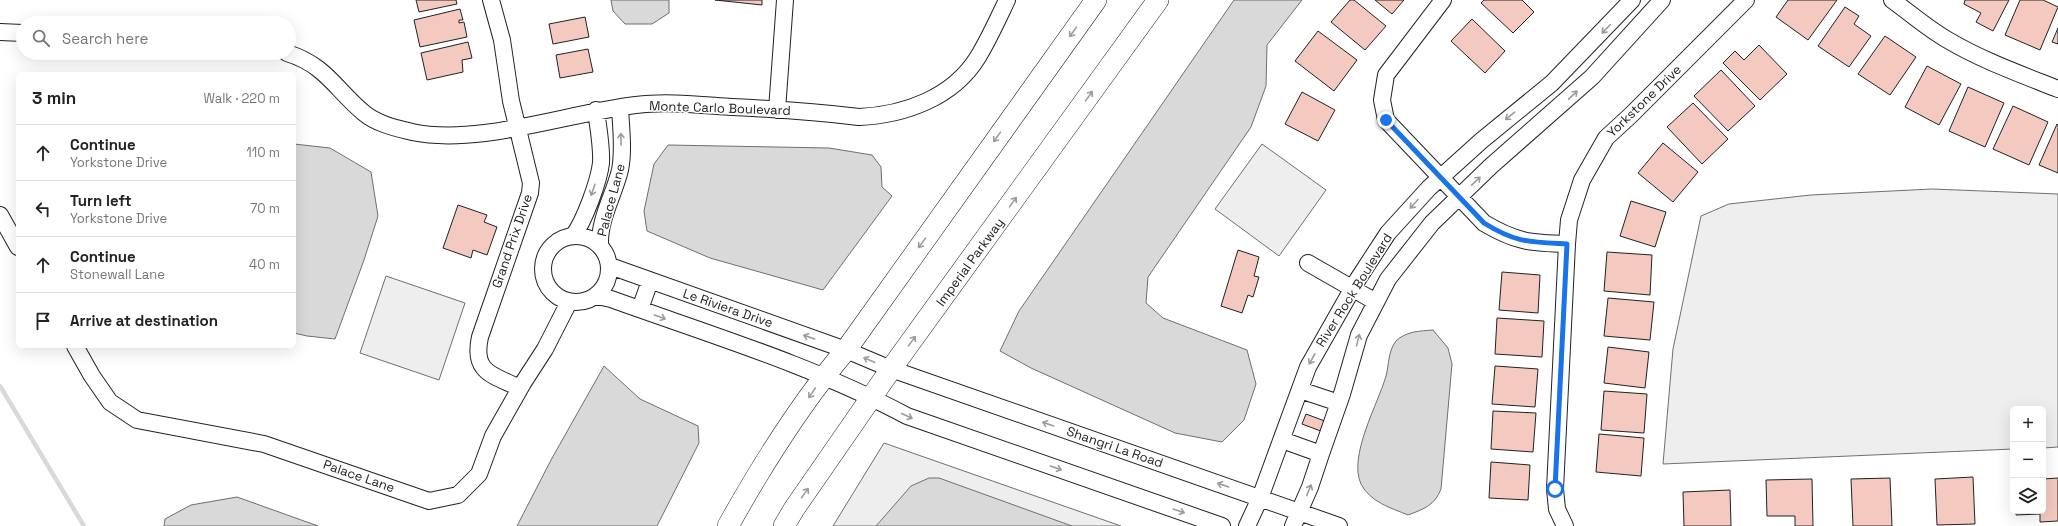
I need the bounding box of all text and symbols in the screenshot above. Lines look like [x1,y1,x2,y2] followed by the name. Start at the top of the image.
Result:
[16,16,296,60] search box
[1601,24,1611,34] one-way arrow
[1069,26,1077,37] one-way arrow
[30,27,52,49] icon: search
[62,29,148,48] text: Search here
[1603,61,1685,141] street label: Yorkstone Drive
[32,87,76,109] text: 3 min
[203,90,280,107] text: Walk · 220 m
[1567,90,1578,99] one-way arrow
[1085,91,1093,102] one-way arrow
[649,97,791,119] street label: Monte Carlo Boulevard
[1377,111,1395,129] route end
[1505,112,1516,121] one-way arrow
[993,132,1001,143] one-way arrow
[617,133,625,146] one-way arrow
[70,135,136,154] text: Continue
[32,142,54,164] icon: ahead
[246,144,280,161] text: 110 m
[70,154,167,171] text: Yorkstone Drive
[593,162,629,238] street label: Palace Lane
[1471,176,1481,186] one-way arrow
[589,183,597,195] one-way arrow
[70,191,132,210] text: Turn left
[488,192,536,290] street label: Grand Prix Drive
[1009,196,1017,207] one-way arrow
[32,198,54,220] icon: left
[1409,199,1419,209] one-way arrow
[250,200,280,217] text: 70 m
[70,210,167,227] text: Yorkstone Drive
[932,214,1008,310] street label: Imperial Parkway
[1312,230,1396,350] street label: River Rock Boulevard
[918,237,926,248] one-way arrow
[70,247,136,266] text: Continue
[32,254,54,276] icon: ahead
[249,256,280,273] text: 40 m
[70,266,165,283] text: Stonewall Lane
[681,285,775,331] street label: Le Riviera Drive
[32,310,54,332] icon: arrive
[70,311,218,330] text: Arrive at destination
[654,313,666,321] one-way arrow
[803,333,816,340] one-way arrow
[1355,334,1362,347] one-way arrow
[908,336,916,347] one-way arrow
[1308,353,1316,365] one-way arrow
[863,355,875,363] one-way arrow
[808,387,816,398] one-way arrow
[2010,406,2046,514] map controls
[2010,406,2046,442] button: +
[901,413,913,420] one-way arrow
[1041,420,1054,427] one-way arrow
[1064,423,1166,471] street label: Shangri La Road
[2010,442,2046,478] button: −
[321,456,397,496] street label: Palace Lane
[1050,465,1062,473] one-way arrow
[2010,478,2046,514] button: layers
[1546,480,1564,498] route start
[1217,481,1230,488] one-way arrow
[1305,485,1313,497] one-way arrow
[801,488,809,499] one-way arrow
[1173,508,1186,515] one-way arrow

